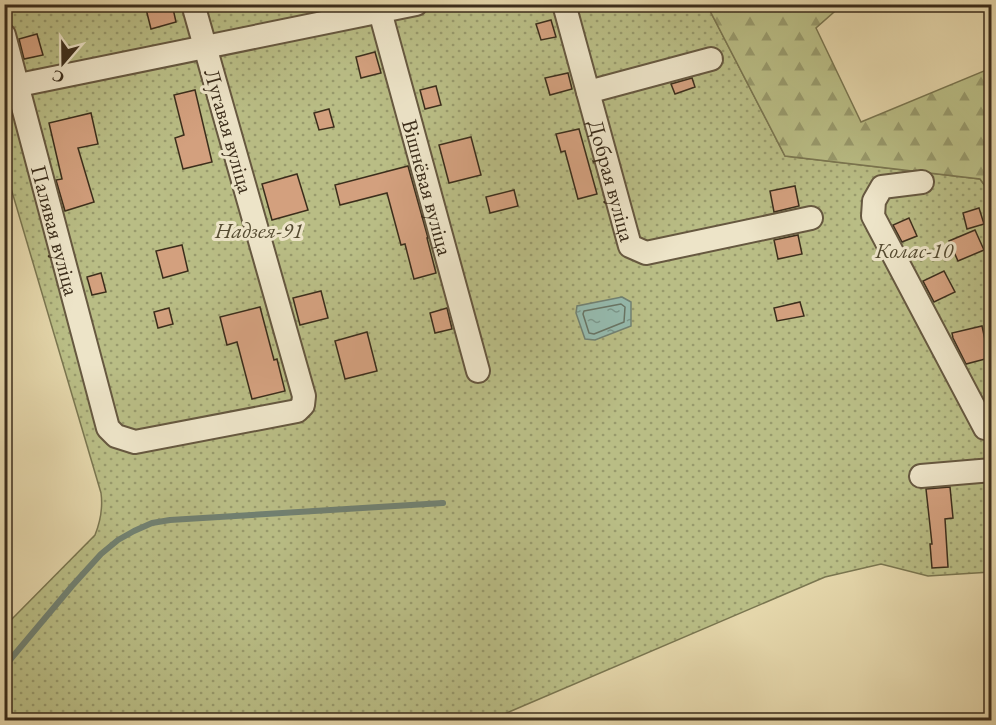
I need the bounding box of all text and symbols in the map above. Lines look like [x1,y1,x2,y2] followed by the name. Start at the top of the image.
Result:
[33,33,93,93] north arrow
[49,65,67,88] text: С
[197,65,261,197] street label: Лугавая вуліца
[396,116,460,259] street label: Вішнёвая вуліца
[582,116,643,245] street label: Добрая вуліца
[25,162,87,299] street label: Палявая вуліца
[214,216,303,245] park label: Надзея-91
[874,236,954,265] park label: Колас-10

